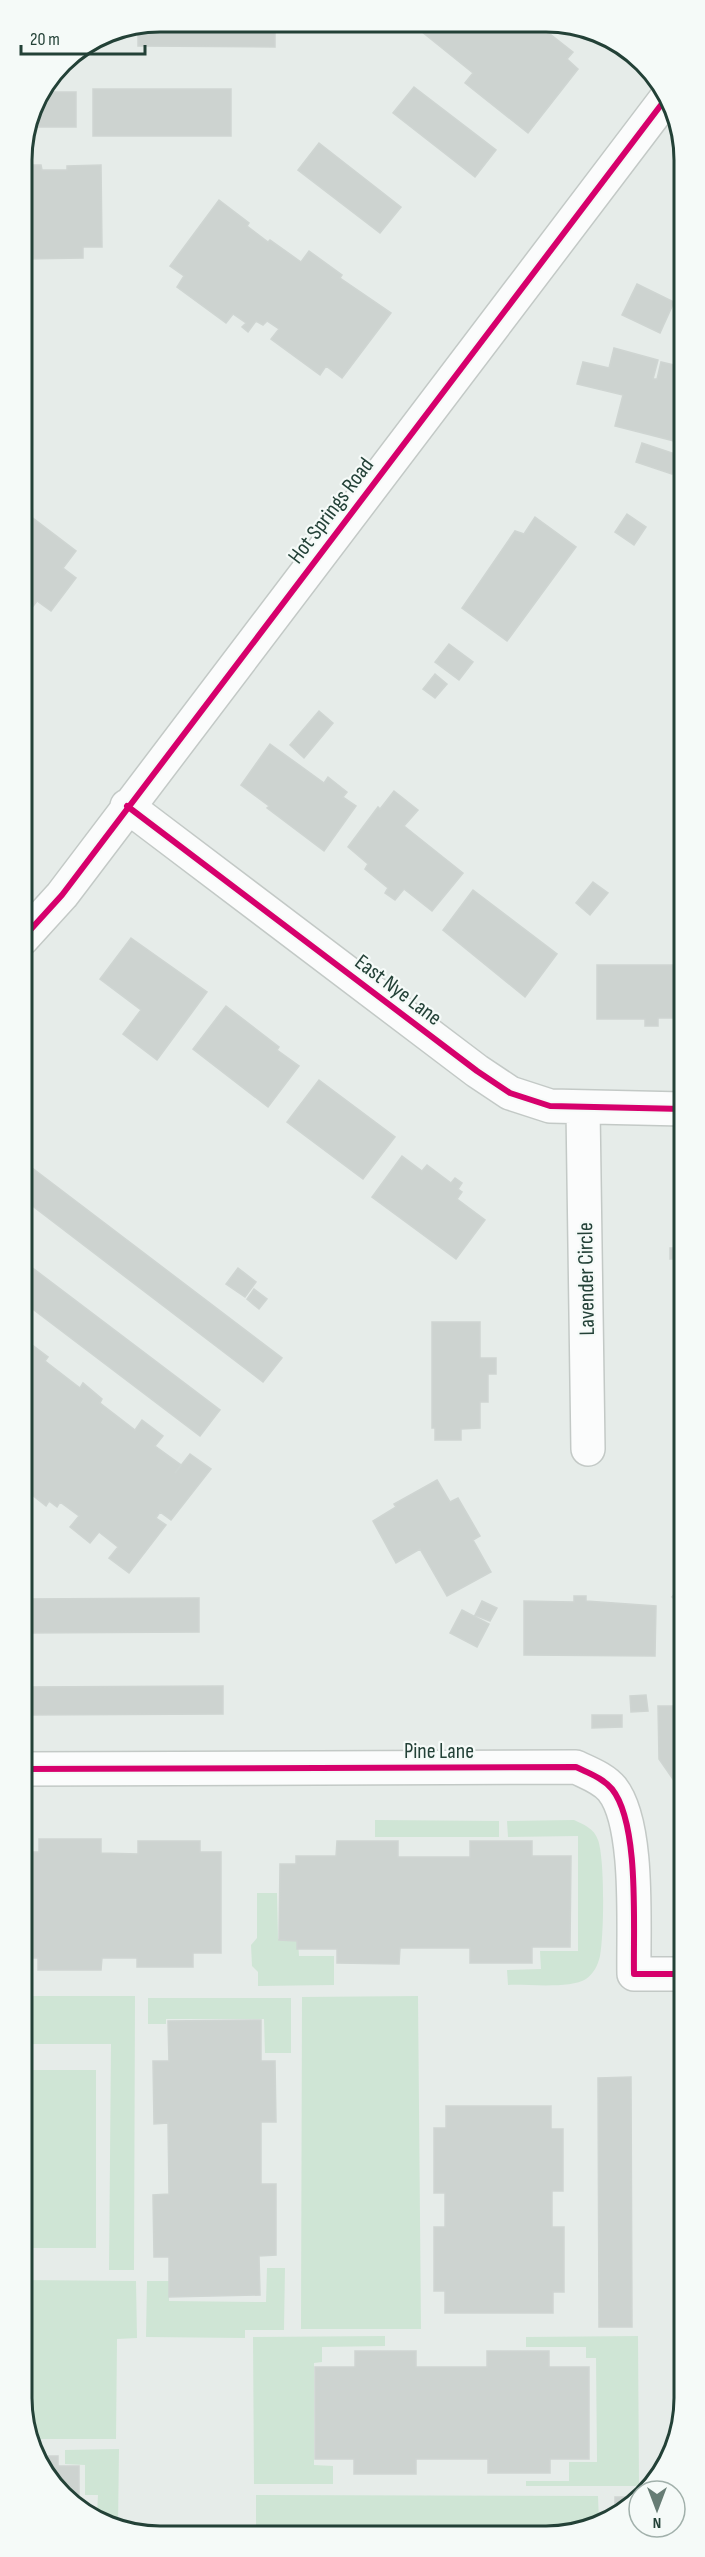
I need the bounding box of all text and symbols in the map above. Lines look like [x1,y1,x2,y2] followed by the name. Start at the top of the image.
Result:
[21,18,146,56] scale bar
[30,29,60,50] text: 20 m
[283,453,380,569] street label: Hot Springs Road
[349,949,447,1032] street label: East Nye Lane
[572,1222,601,1336] street label: Lavender Circle
[404,1738,474,1765] street label: Pine Lane
[627,2479,687,2539] north arrow
[653,2513,661,2532] text: N

